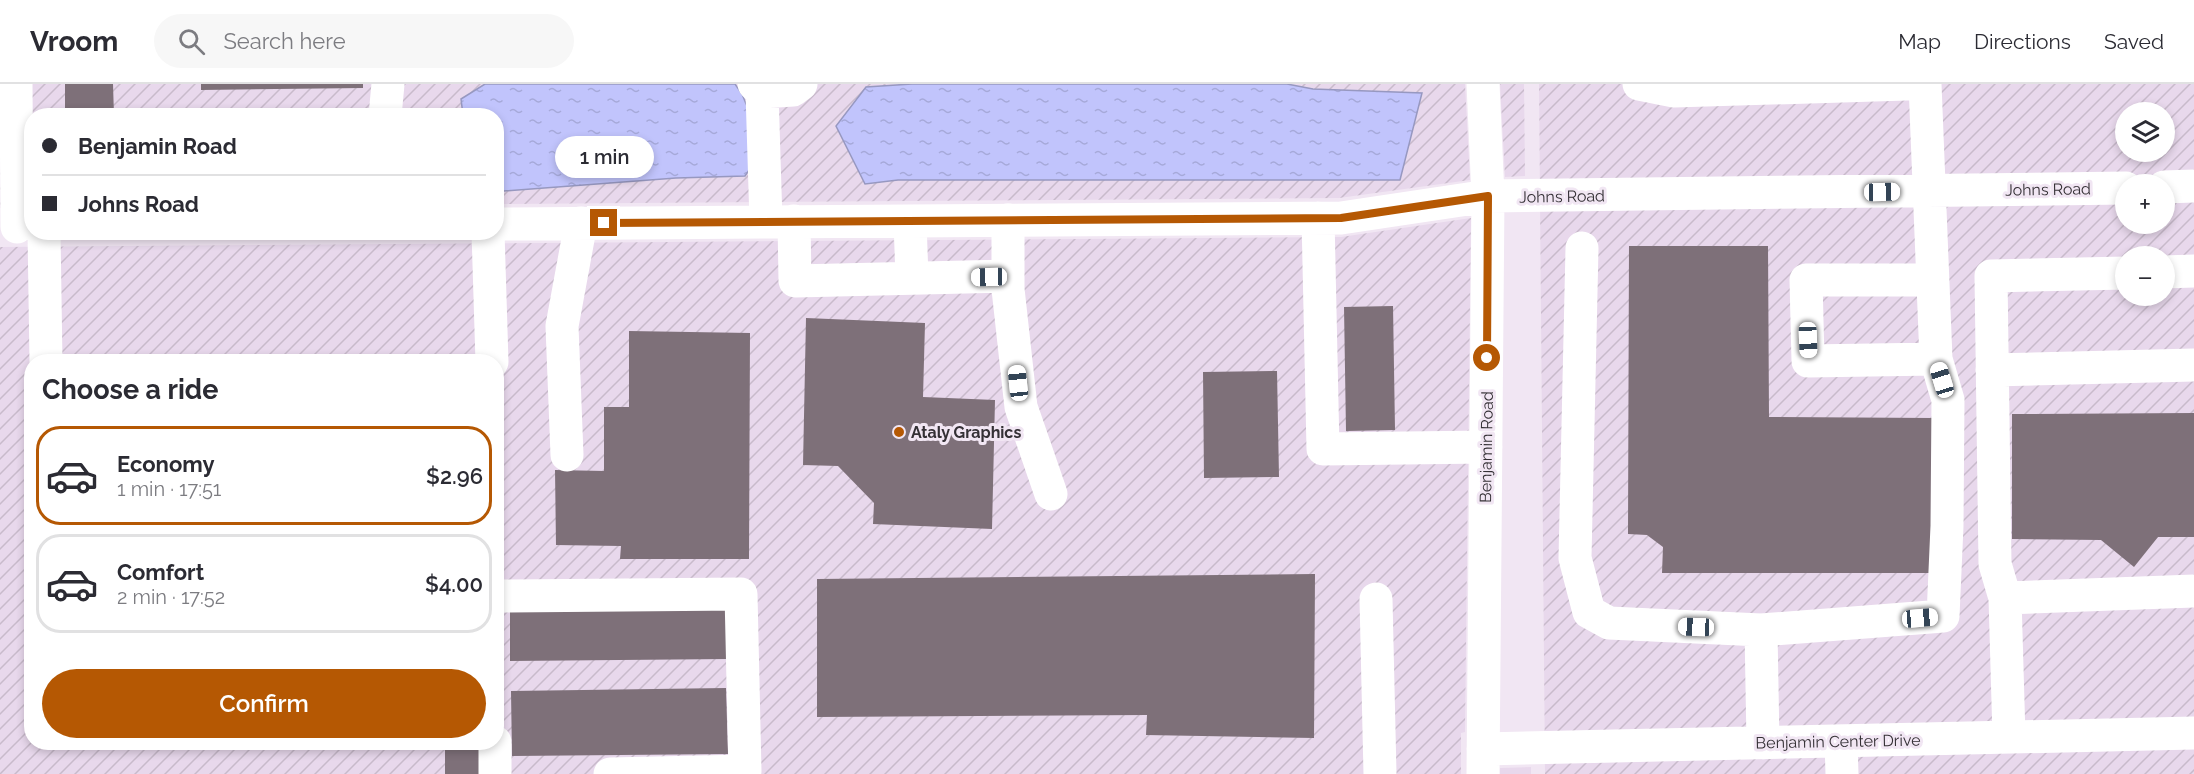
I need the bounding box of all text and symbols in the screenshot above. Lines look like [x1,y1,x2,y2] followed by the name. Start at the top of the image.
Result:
[154,14,574,68] search box
[30,25,118,58] text: Vroom
[175,25,208,58] icon: search
[223,28,346,54] text: Search here
[1898,29,1941,54] text: Map
[1974,29,2071,54] text: Directions
[2104,29,2164,54] text: Saved
[2115,102,2175,306] map controls
[2115,102,2175,162] button: layers
[78,133,237,159] text: Benjamin Road
[554,136,654,178] callout: 1 min
[580,145,629,169] text: 1 min
[2115,174,2175,234] button: +
[2005,179,2091,200] street label: Johns Road
[1864,183,1900,201] car
[1519,186,1605,207] street label: Johns Road
[78,191,199,217] text: Johns Road
[590,209,617,236] route end
[2115,246,2175,306] button: −
[971,268,1007,286] car
[1798,322,1818,358] car
[1473,344,1500,371] route start
[1928,360,1956,400] car
[1007,364,1029,402] car
[42,374,218,405] text: Choose a ride
[1476,391,1497,503] street label: Benjamin Road
[911,423,1021,442] place label: Ataly Graphics
[892,425,906,439] marker: Ataly Graphics
[45,449,99,503] icon: car
[117,451,215,477] text: Economy
[426,463,483,489] text: $2.96
[117,477,221,501] text: 1 min · 17:51
[45,557,99,611] icon: car
[117,559,204,585] text: Comfort
[425,571,483,597] text: $4.00
[117,585,225,609] text: 2 min · 17:52
[1901,607,1939,629] car
[1678,617,1714,637] car
[42,669,486,738] button: Confirm
[1755,731,1921,752] street label: Benjamin Center Drive

